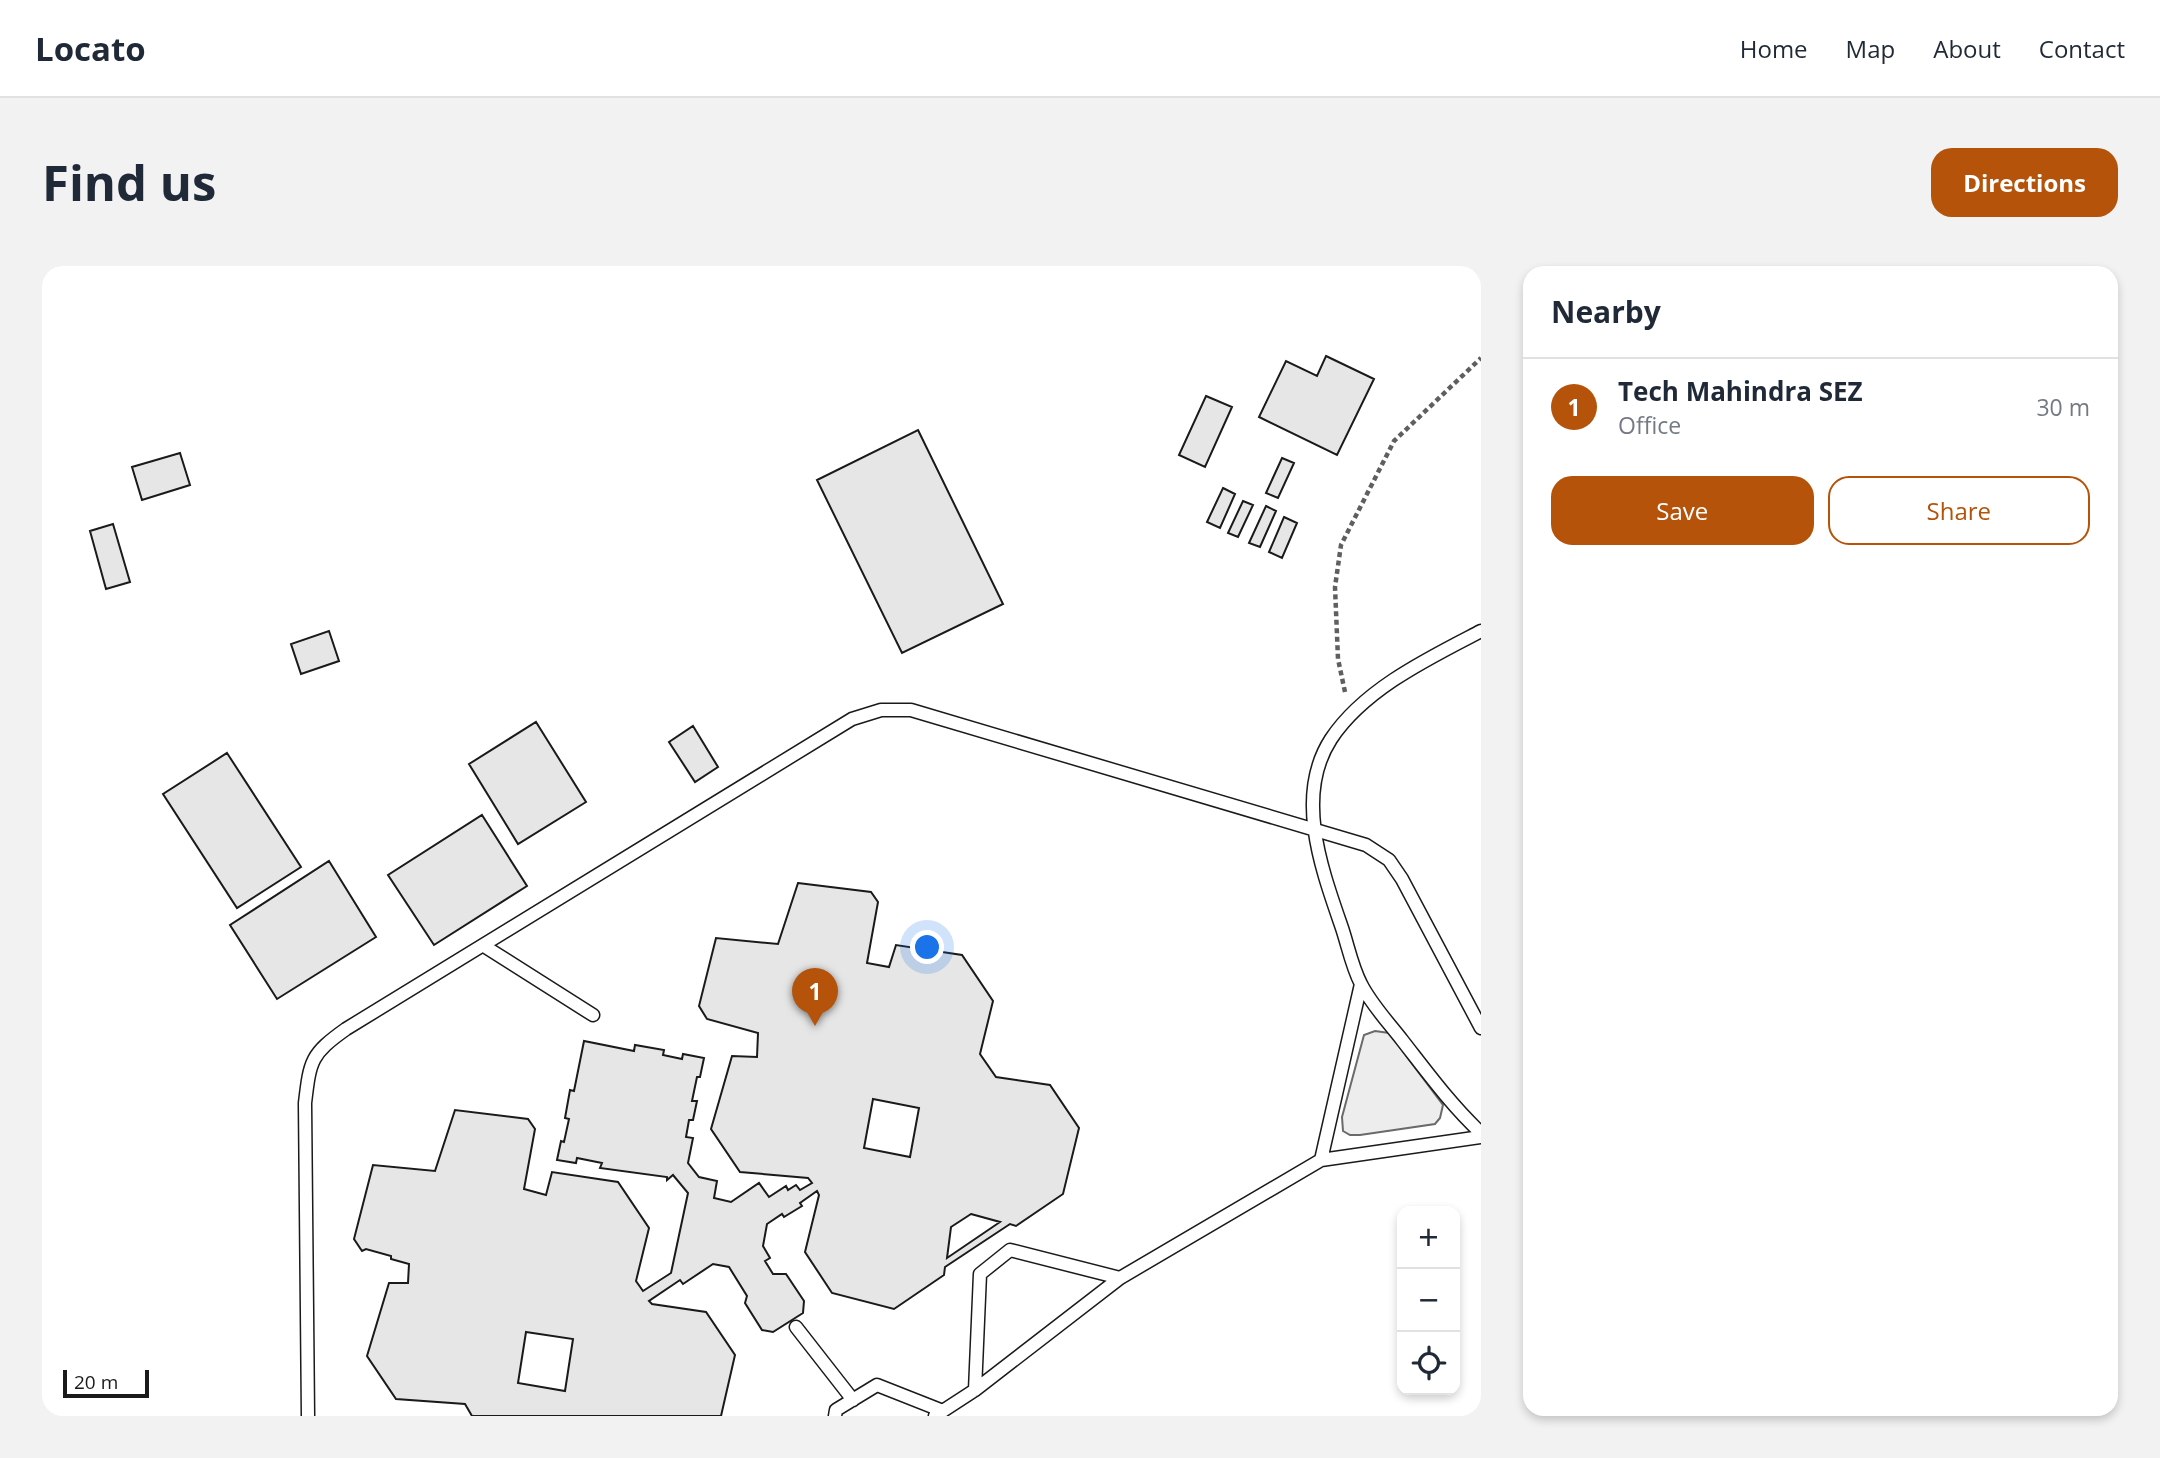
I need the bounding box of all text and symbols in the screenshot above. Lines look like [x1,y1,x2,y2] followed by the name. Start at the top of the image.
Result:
[35,26,146,71] text: Locato
[1740,32,1808,65] text: Home
[1846,32,1895,65] text: Map
[1933,32,2001,65] text: About
[2039,32,2125,65] text: Contact
[1931,148,2118,217] button: Directions
[42,149,216,215] text: Find us
[1551,291,1661,332] text: Nearby
[1618,373,1863,409] text: Tech Mahindra SEZ
[1567,391,1581,423] text: 1
[2036,391,2090,423] text: 30 m
[1618,409,1681,441] text: Office
[1551,476,1814,545] button: Save
[1828,476,2090,545] button: Share
[910,930,944,964] your location
[792,968,838,1026] pin: 1
[1397,1206,1460,1395] map controls
[1397,1206,1460,1269] button: +
[1397,1269,1460,1332] button: −
[1397,1332,1460,1395] button: locate
[63,1367,149,1399] scale bar
[74,1369,118,1395] text: 20 m

